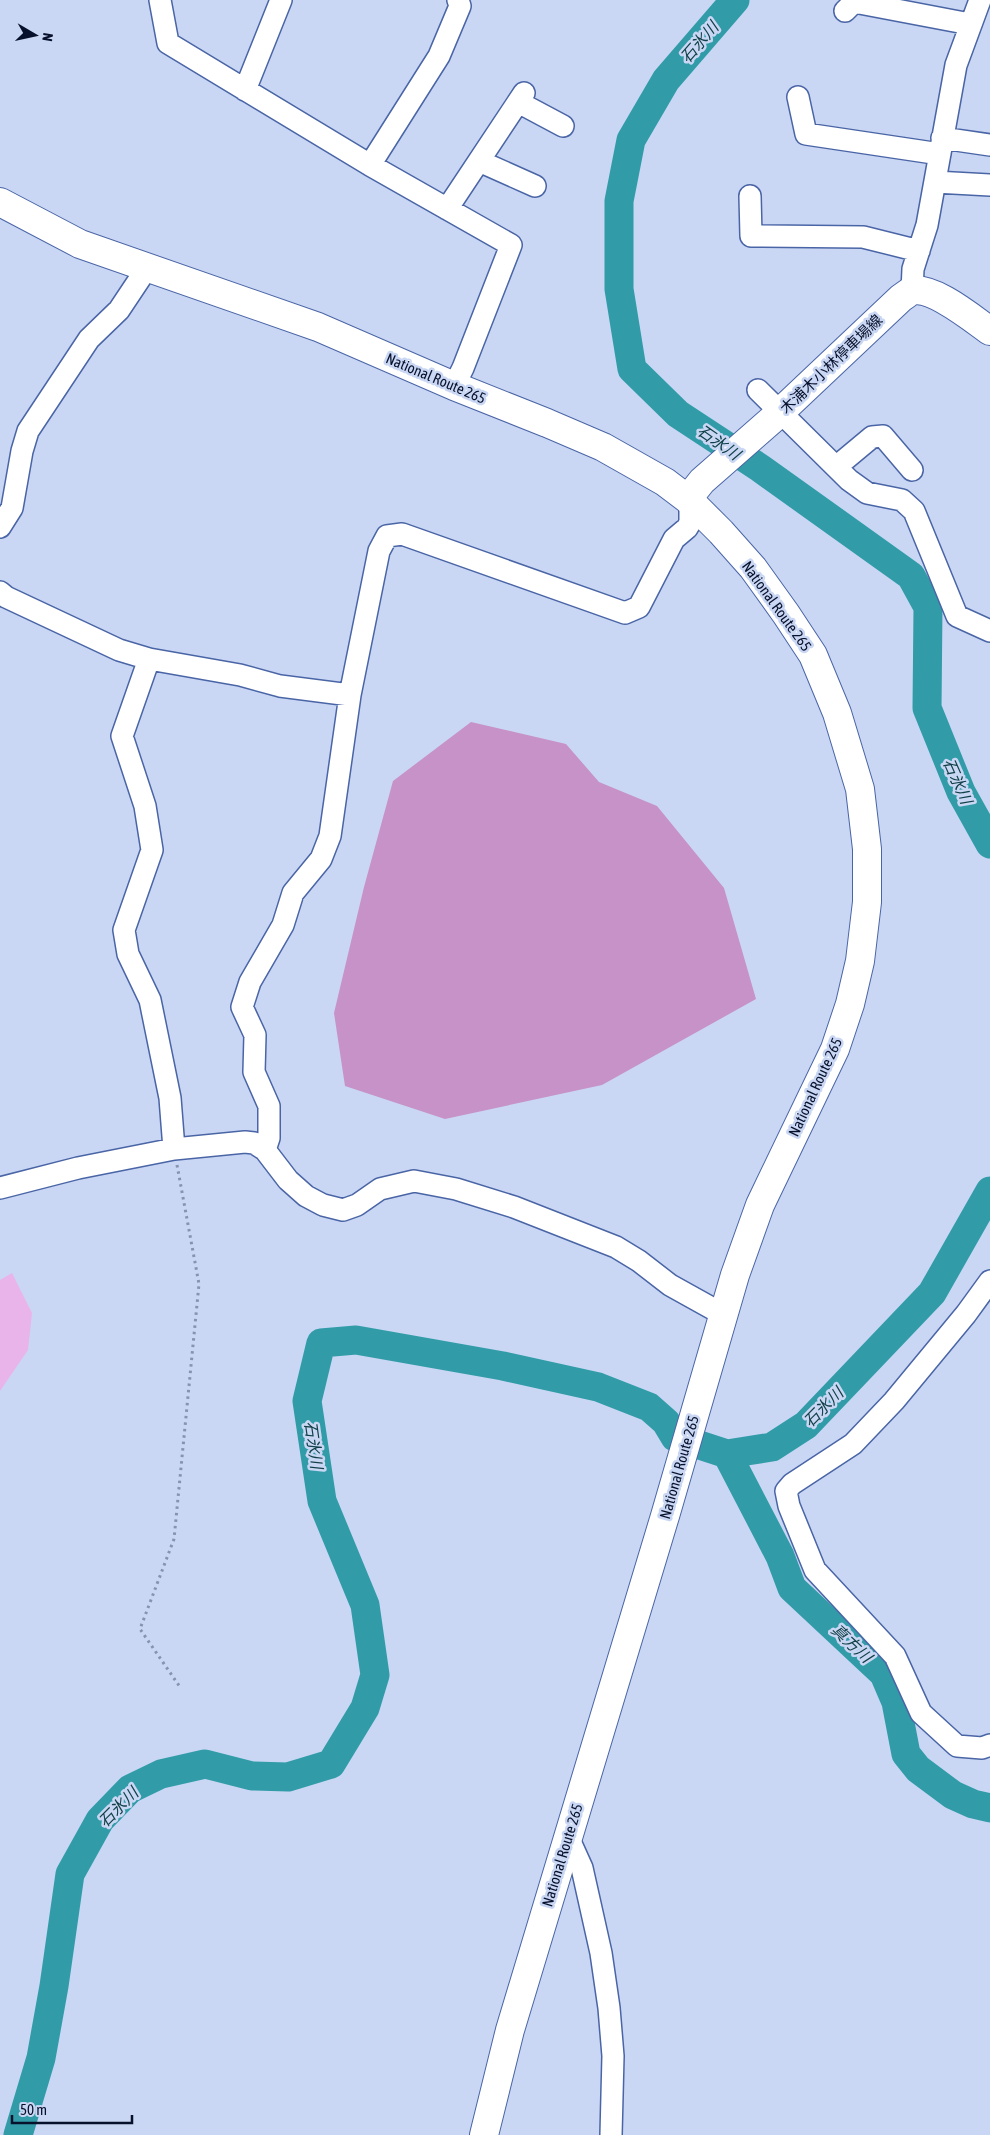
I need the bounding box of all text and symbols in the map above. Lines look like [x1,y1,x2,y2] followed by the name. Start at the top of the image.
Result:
[10,10,60,60] north arrow
[676,16,723,66] water label: 石氷川
[39,32,56,42] text: N
[777,311,885,417] street label: 木浦木小林停車場線
[383,349,489,407] street label: National Route 265
[694,421,745,464] water label: 石氷川
[739,558,815,654] street label: National Route 265
[940,755,977,808] water label: 石氷川
[785,1035,845,1139] street label: National Route 265
[800,1382,848,1430] water label: 石氷川
[656,1413,702,1521] street label: National Route 265
[302,1420,327,1472] water label: 石氷川
[828,1620,877,1667] water label: 真方川
[95,1782,143,1830] water label: 石氷川
[538,1801,586,1909] street label: National Route 265
[12,2092,132,2124] scale bar
[20,2101,47,2118] text: 50 m

